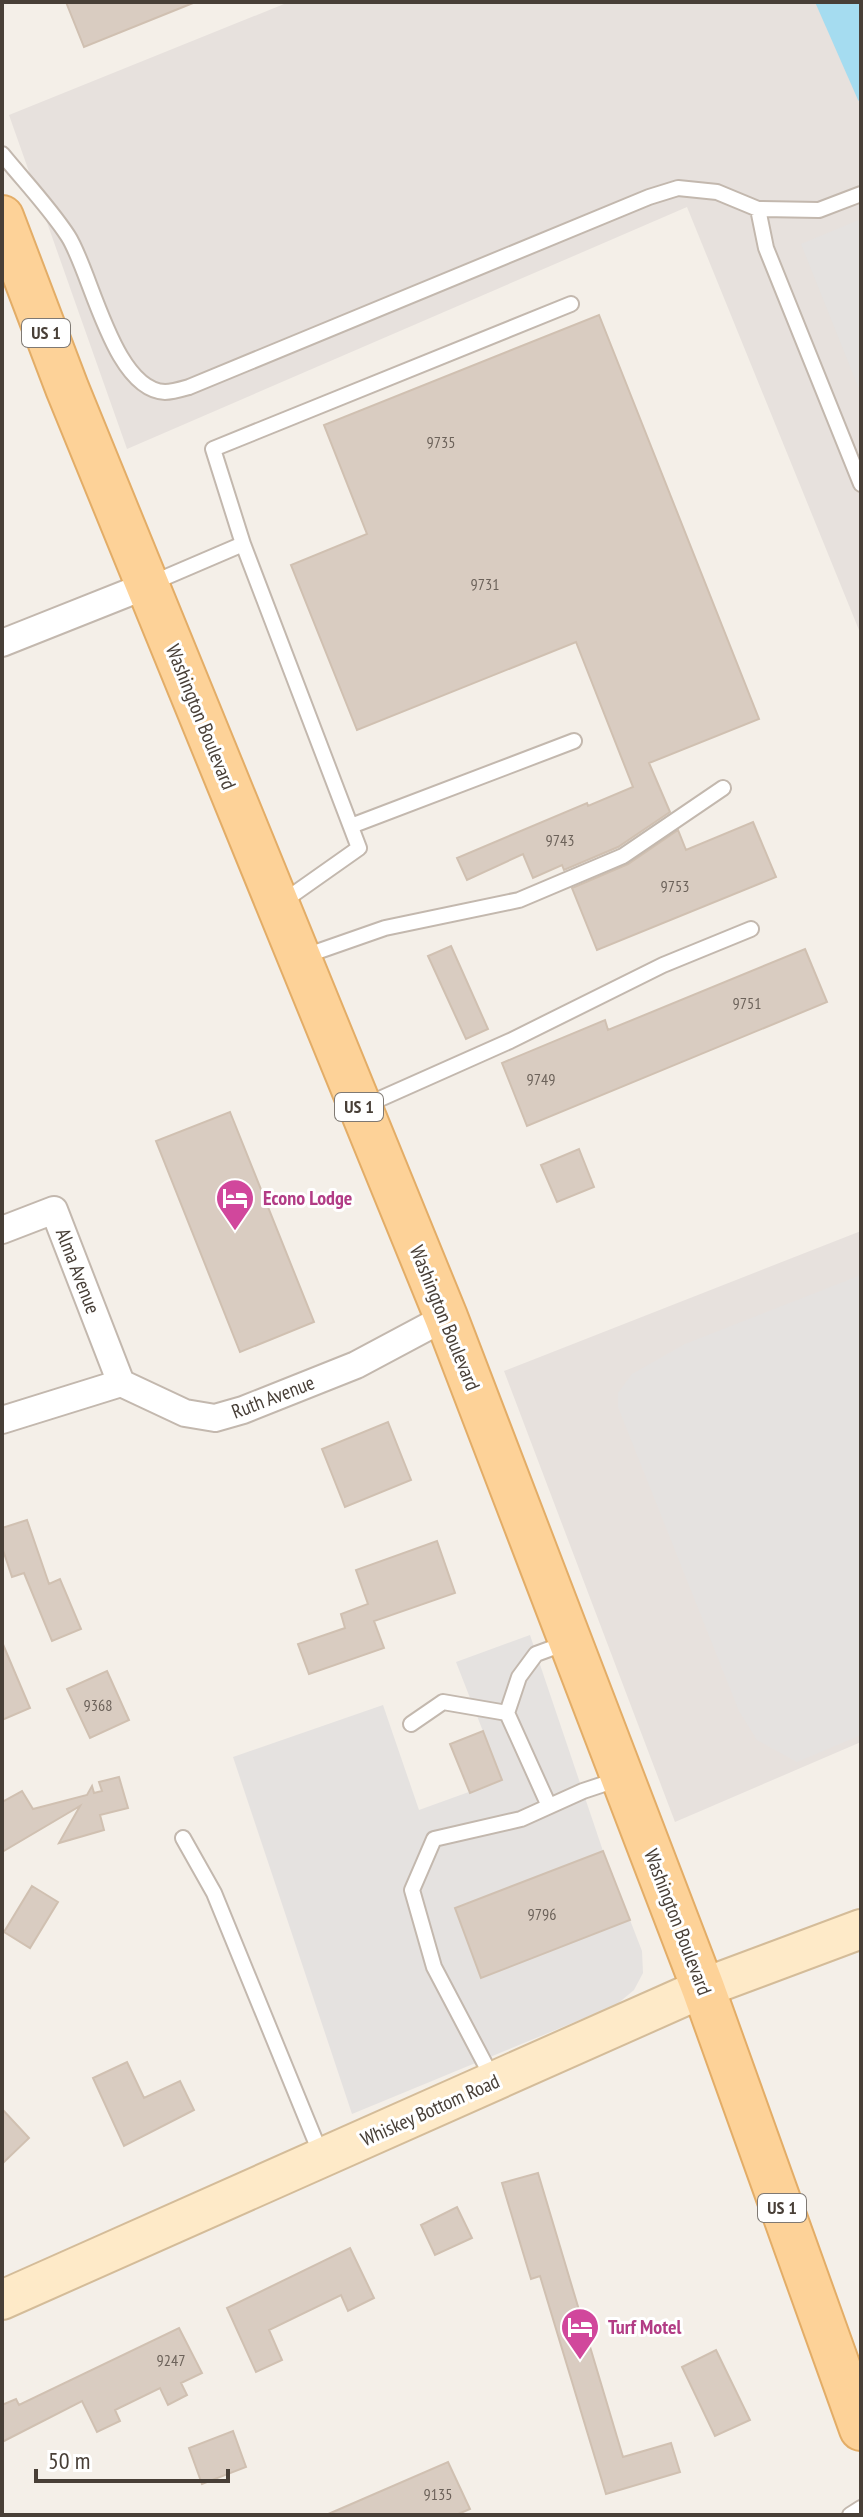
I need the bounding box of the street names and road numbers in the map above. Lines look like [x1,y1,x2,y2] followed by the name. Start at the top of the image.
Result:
[22,319,70,347] road number: US 1
[160,641,242,793] street label: Washington Boulevard
[335,1093,383,1121] road number: US 1
[50,1225,106,1317] street label: Alma Avenue
[404,1242,486,1394] street label: Washington Boulevard
[228,1369,318,1425] street label: Ruth Avenue
[638,1845,718,1999] street label: Washington Boulevard
[357,2068,503,2152] street label: Whiskey Bottom Road
[758,2194,806,2222] road number: US 1

